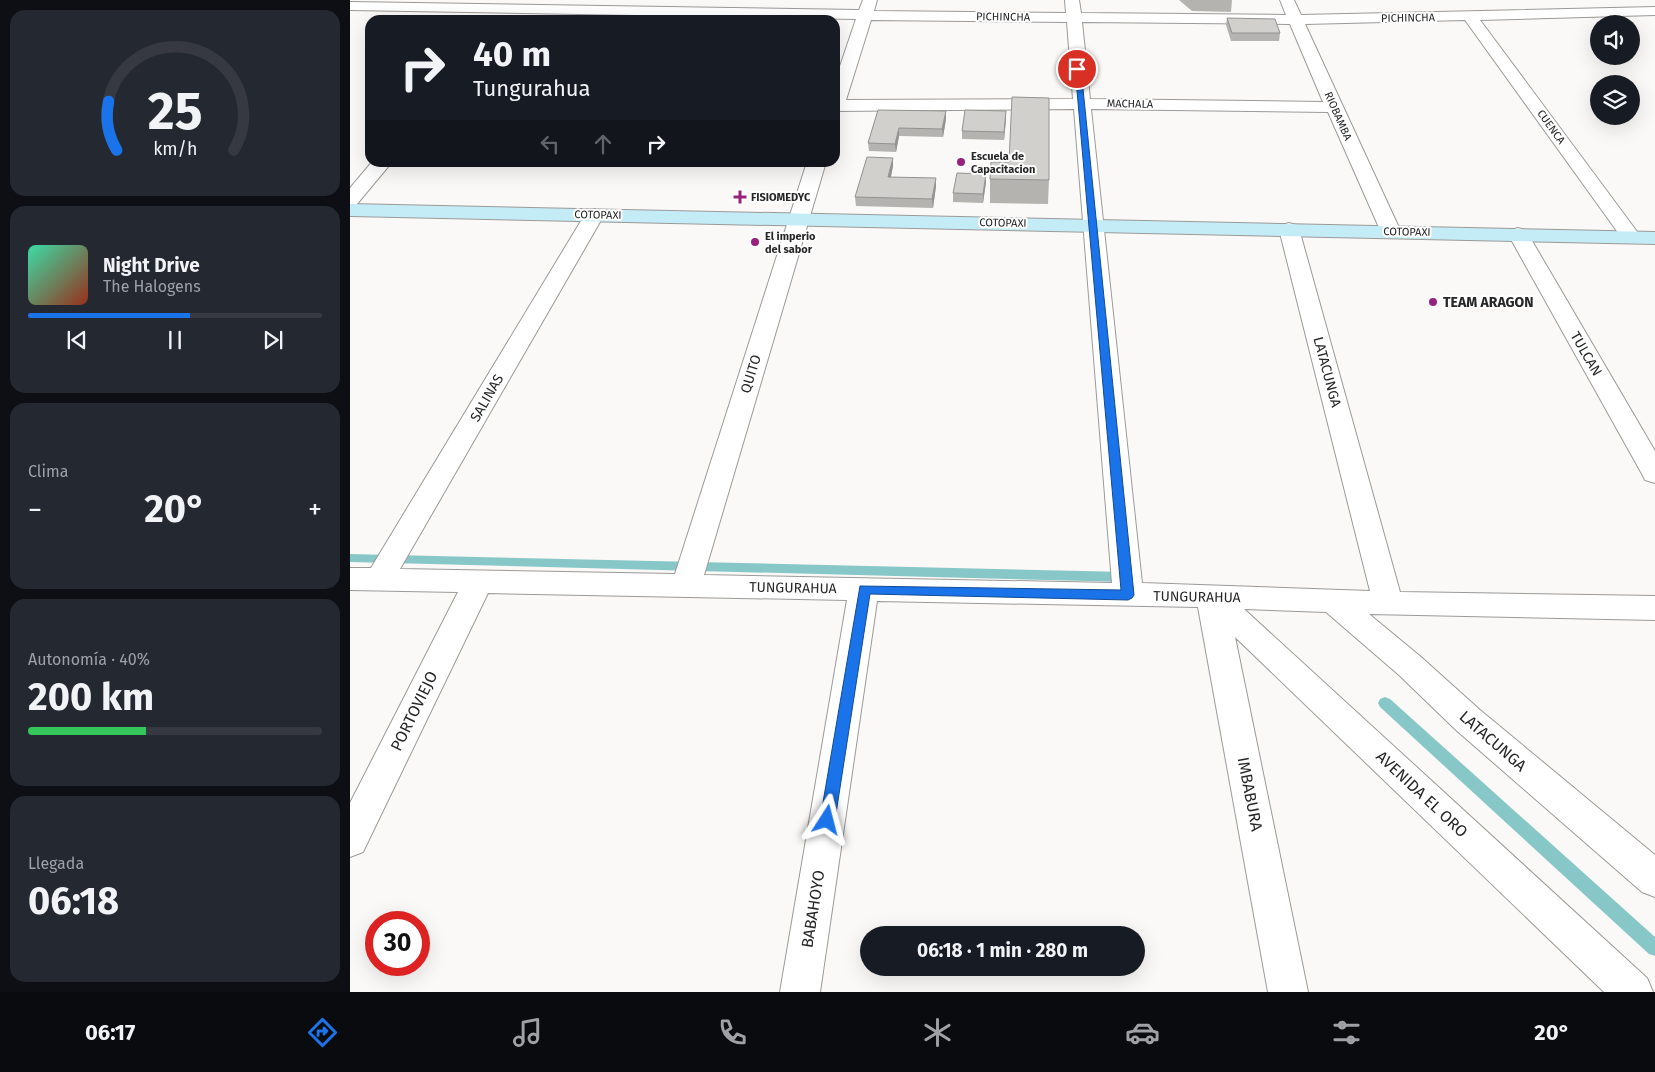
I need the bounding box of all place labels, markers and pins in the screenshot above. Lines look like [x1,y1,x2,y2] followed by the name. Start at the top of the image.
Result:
[1056,48,1098,90] pin
[971,150,1035,176] place label: Escuela de Capacitacion
[955,156,967,168] marker: Escuela de Capacitacion
[733,190,747,204] marker: FISIOMEDYC
[751,191,811,204] place label: FISIOMEDYC
[765,230,816,256] place label: El imperio del sabor
[749,236,761,248] marker: El imperio del sabor
[1443,294,1534,311] place label: TEAM ARAGON
[1427,296,1439,308] marker: TEAM ARAGON

